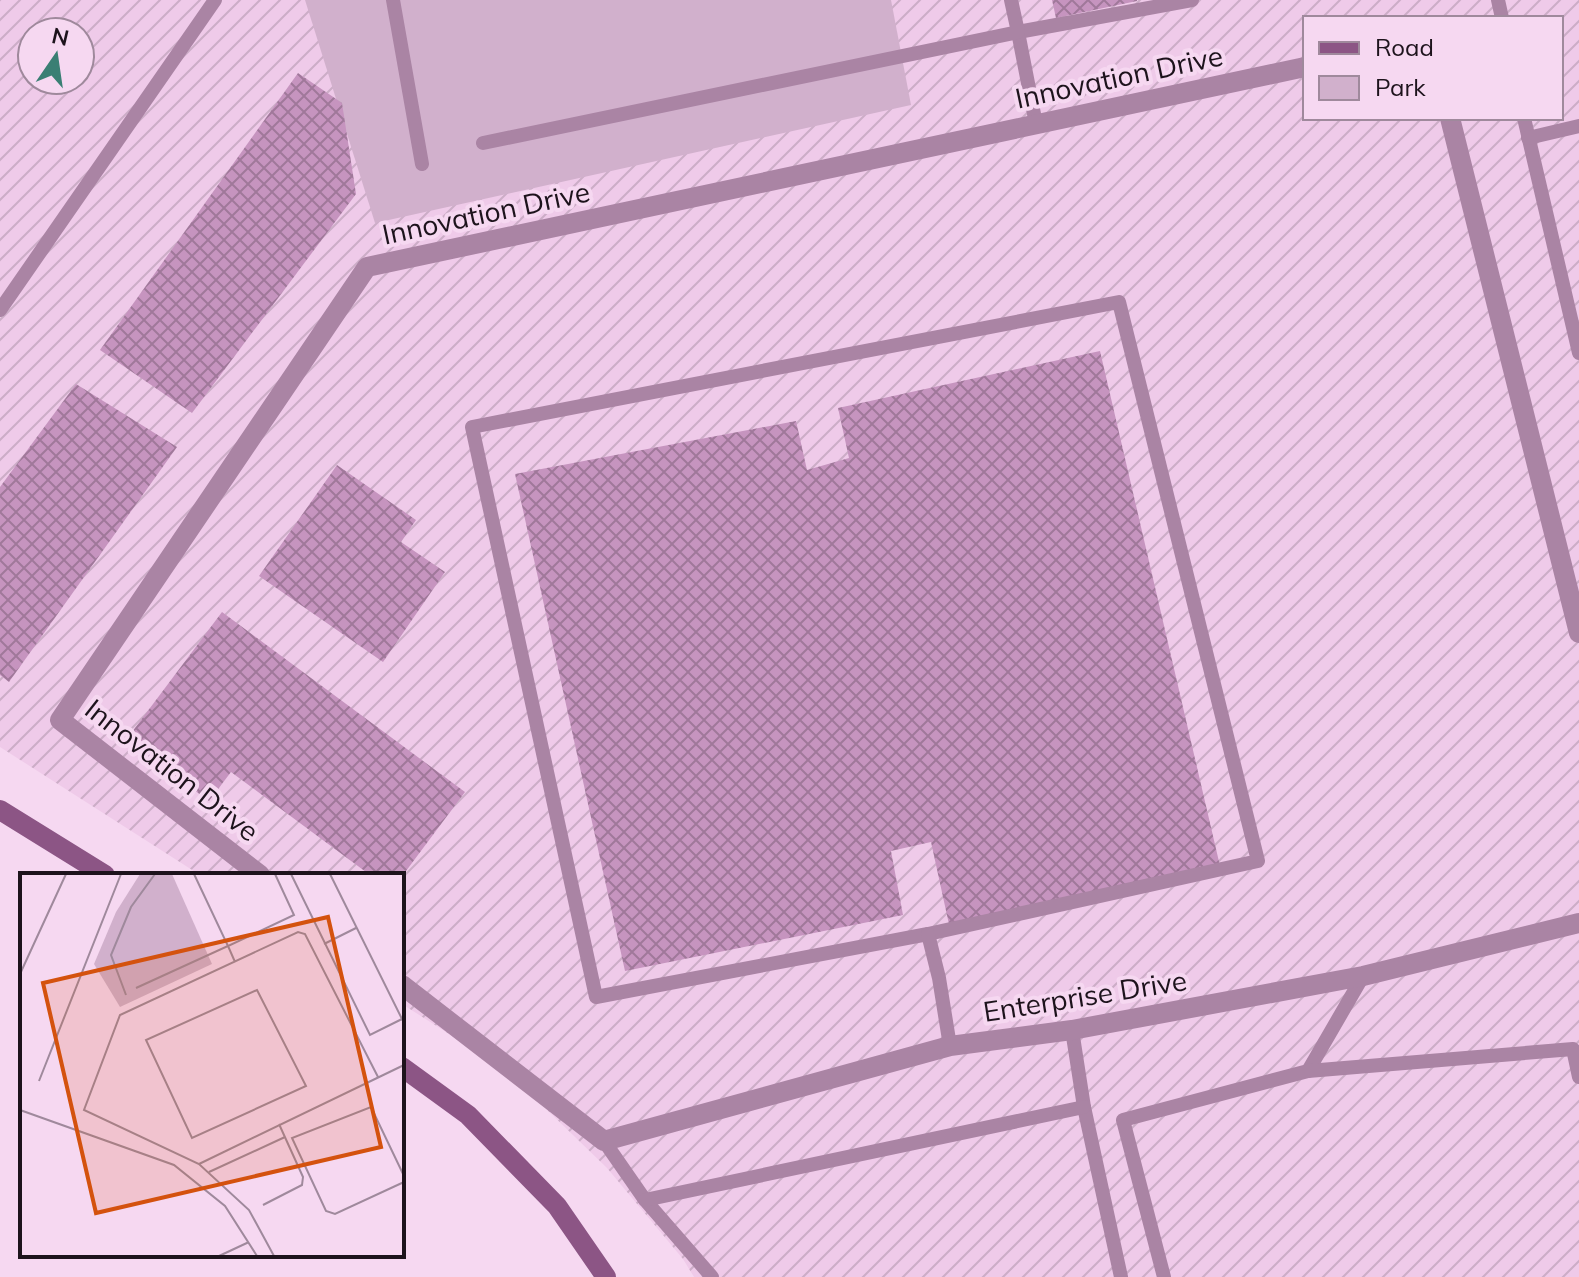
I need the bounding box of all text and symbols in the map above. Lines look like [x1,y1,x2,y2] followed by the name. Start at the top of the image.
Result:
[16,16,96,96] north arrow
[1303,16,1563,120] legend
[49,21,72,52] text: N
[1375,32,1434,62] text: Road
[1012,37,1226,116] street label: Innovation Drive
[1375,72,1426,102] text: Park
[379,173,593,252] street label: Innovation Drive
[78,691,266,848] street label: Innovation Drive
[20,873,404,1257] inset map
[981,962,1189,1029] street label: Enterprise Drive

